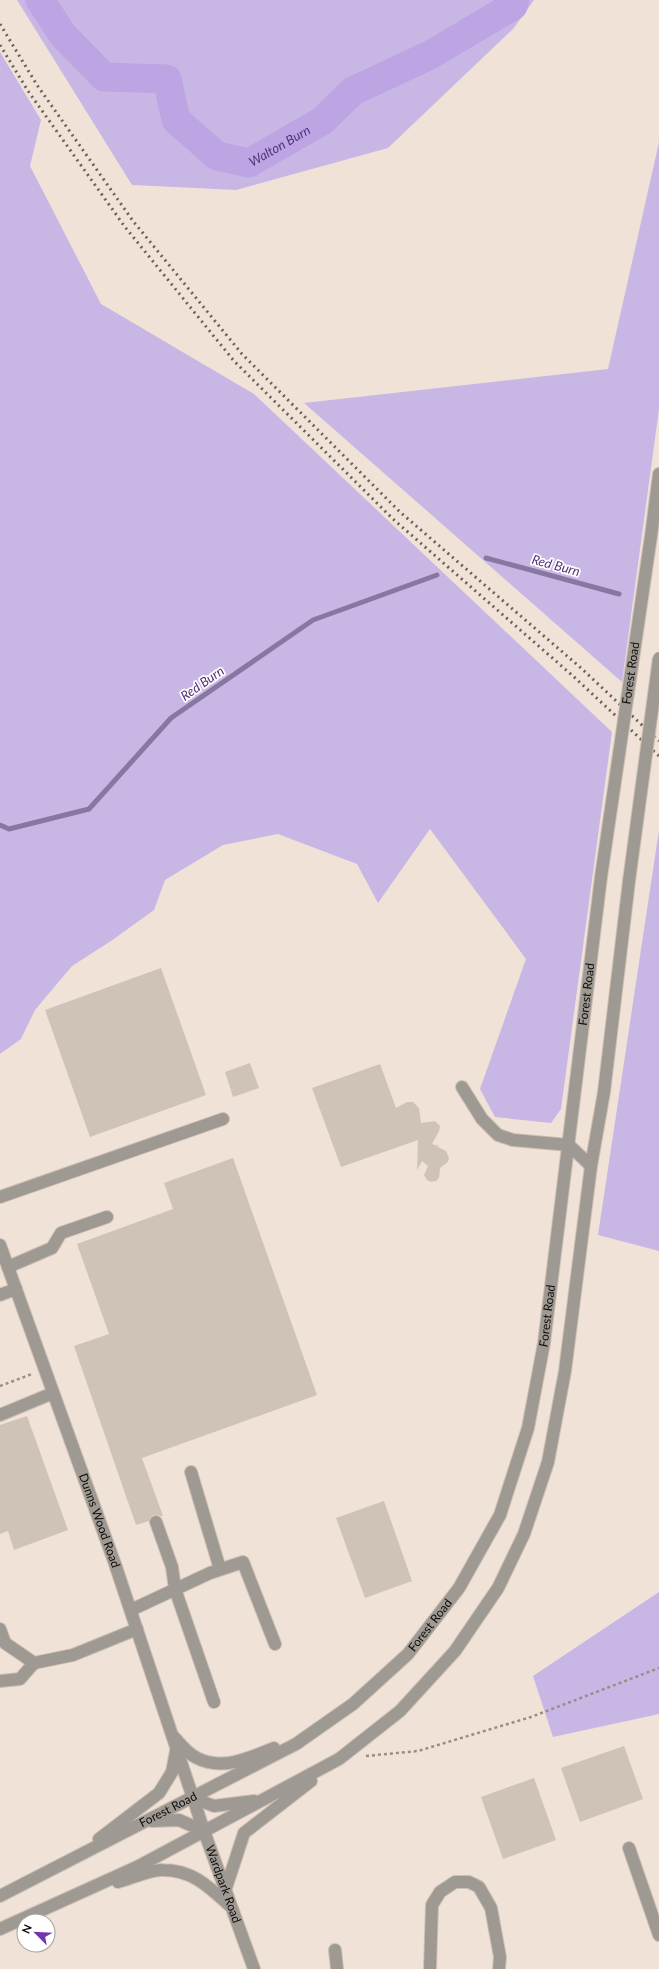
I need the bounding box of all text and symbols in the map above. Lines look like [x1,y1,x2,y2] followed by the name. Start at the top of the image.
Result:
[246,121,313,169] water label: Walton Burn
[530,551,582,579] water label: Red Burn
[618,641,642,705] street label: Forest Road
[177,662,227,704] water label: Red Burn
[575,962,597,1026] street label: Forest Road
[535,1284,558,1348] street label: Forest Road
[76,1471,124,1569] street label: Dunns Wood Road
[405,1596,455,1654] street label: Forest Road
[137,1788,199,1830] street label: Forest Road
[203,1843,245,1925] street label: Wardpark Road
[16,1913,56,1953] north arrow
[19,1922,34,1935] text: N

